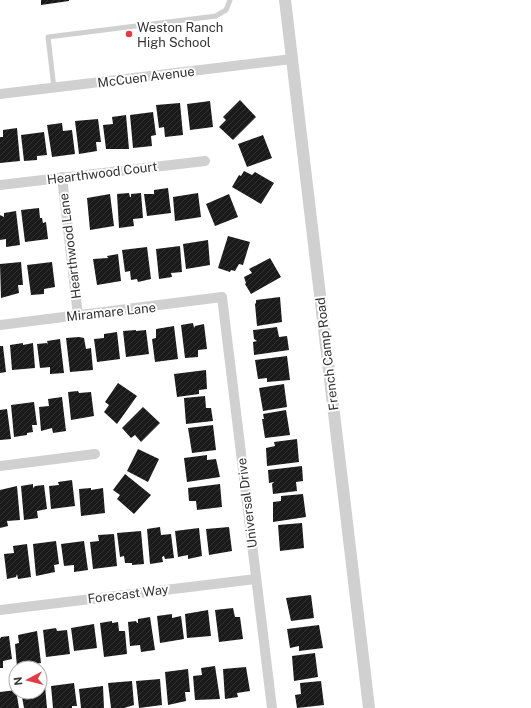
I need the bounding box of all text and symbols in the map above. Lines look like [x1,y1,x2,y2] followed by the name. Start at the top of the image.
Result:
[137,20,223,50] place label: Weston Ranch High School
[124,29,134,39] marker: Weston Ranch High School
[97,64,195,90] street label: McCuen Avenue
[46,159,158,187] street label: Hearthwood Court
[56,192,84,300] street label: Hearthwood Lane
[313,296,341,412] street label: French Camp Road
[65,300,157,324] street label: Miramare Lane
[234,457,260,549] street label: Universal Drive
[87,582,169,606] street label: Forecast Way
[8,660,48,700] north arrow
[12,676,25,686] text: N

